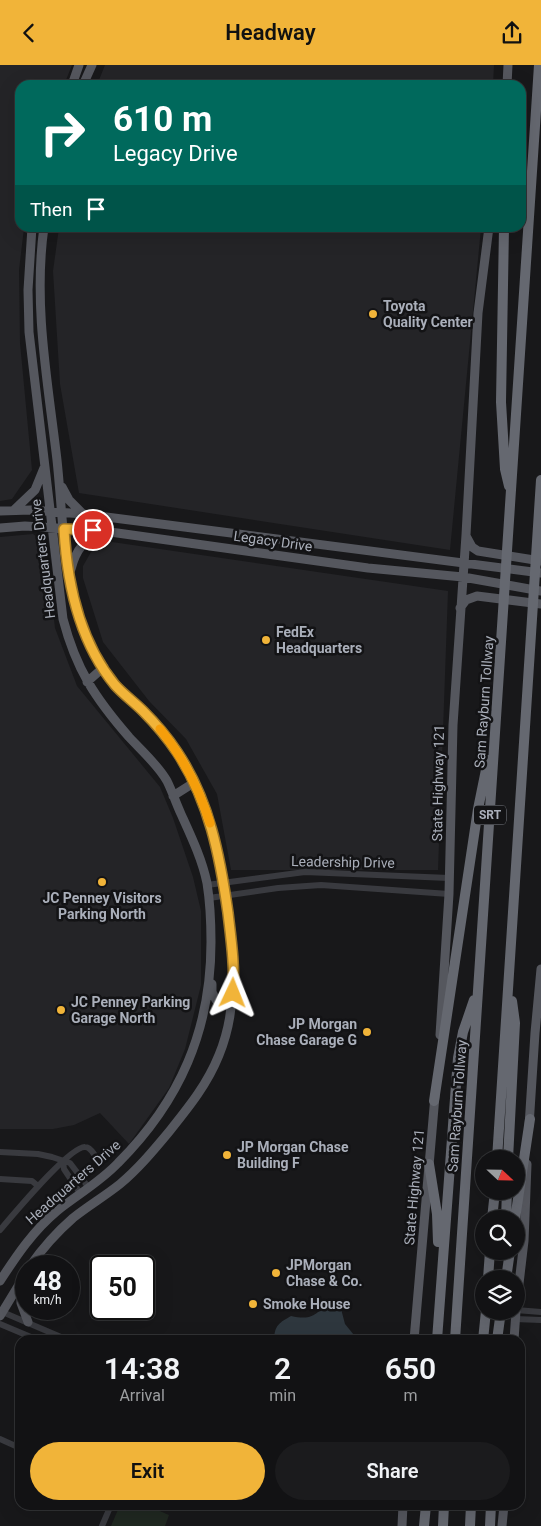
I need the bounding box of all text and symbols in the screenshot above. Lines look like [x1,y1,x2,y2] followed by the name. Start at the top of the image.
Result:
[15,19,43,47] icon: back
[498,19,526,47] icon: share
[225,20,316,45] text: Headway
[113,99,212,140] text: 610 m
[30,100,95,165] icon: right
[113,141,238,166] text: Legacy Drive
[82,195,110,223] icon: arrive
[30,198,72,221] text: Then
[383,298,473,330] place label: Toyota Quality Center
[367,308,379,320] marker: Toyota Quality Center
[28,498,58,620] street label: Headquarters Drive
[72,509,114,551] pin
[79,516,107,544] icon: arrive
[233,528,313,554] street label: Legacy Drive
[276,624,362,656] place label: FedEx Headquarters
[260,634,272,646] marker: FedEx Headquarters
[471,635,497,769] street label: Sam Rayburn Tollway
[429,725,447,841] street label: State Highway 121
[474,805,506,825] road number: SRT
[291,853,395,871] street label: Leadership Drive
[96,876,108,888] marker: JC Penney Visitors Parking North
[42,890,162,922] place label: JC Penney Visitors Parking North
[206,966,258,1018] position arrow
[71,994,190,1026] place label: JC Penney Parking Garage North
[55,1004,67,1016] marker: JC Penney Parking Garage North
[256,1016,357,1048] place label: JP Morgan Chase Garage G
[361,1026,373,1038] marker: JP Morgan Chase Garage G
[444,1039,470,1173] street label: Sam Rayburn Tollway
[401,1128,427,1246] street label: State Highway 121
[22,1137,124,1227] street label: Headquarters Drive
[237,1139,349,1171] place label: JP Morgan Chase Building F
[221,1149,233,1161] marker: JP Morgan Chase Building F
[475,1150,525,1200] north arrow
[475,1150,525,1320] map controls
[475,1210,525,1260] button: search
[90,1255,155,1320] speed limit sign: 50
[286,1257,363,1289] place label: JPMorgan Chase & Co.
[33,1267,62,1296] text: 48
[270,1267,282,1279] marker: JPMorgan Chase & Co.
[475,1270,525,1320] button: layers
[33,1293,62,1307] text: km/h
[263,1296,351,1312] place label: Smoke House
[247,1298,259,1310] marker: Smoke House
[104,1351,181,1386] text: 14:38
[274,1351,291,1386] text: 2
[385,1351,436,1386] text: 650
[119,1386,165,1405] text: Arrival
[269,1386,296,1405] text: min
[403,1386,418,1405] text: m
[30,1442,265,1500] button: Exit
[275,1442,510,1500] button: Share

